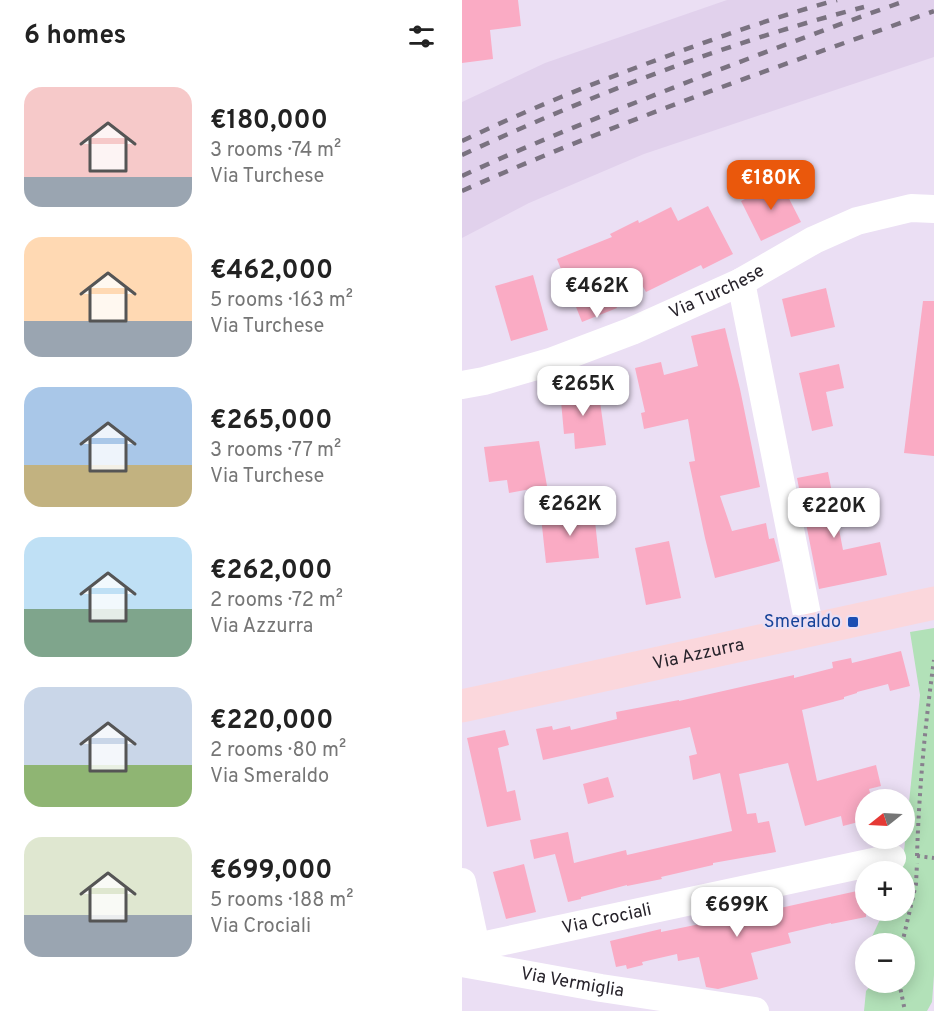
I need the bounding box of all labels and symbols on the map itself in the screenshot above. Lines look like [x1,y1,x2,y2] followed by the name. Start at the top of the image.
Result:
[729,160,813,211] pin: €180K
[665,259,769,324] street label: Via Turchese
[555,268,639,319] pin: €462K
[541,366,625,417] pin: €265K
[528,486,612,537] pin: €262K
[792,488,876,539] pin: €220K
[764,611,841,634] place label: Smeraldo
[846,615,860,629] marker: Smeraldo
[651,633,746,676] street label: Via Azzurra
[855,789,915,849] north arrow
[695,887,779,938] pin: €699K
[560,898,654,940] street label: Via Crociali
[519,962,626,1003] street label: Via Vermiglia

